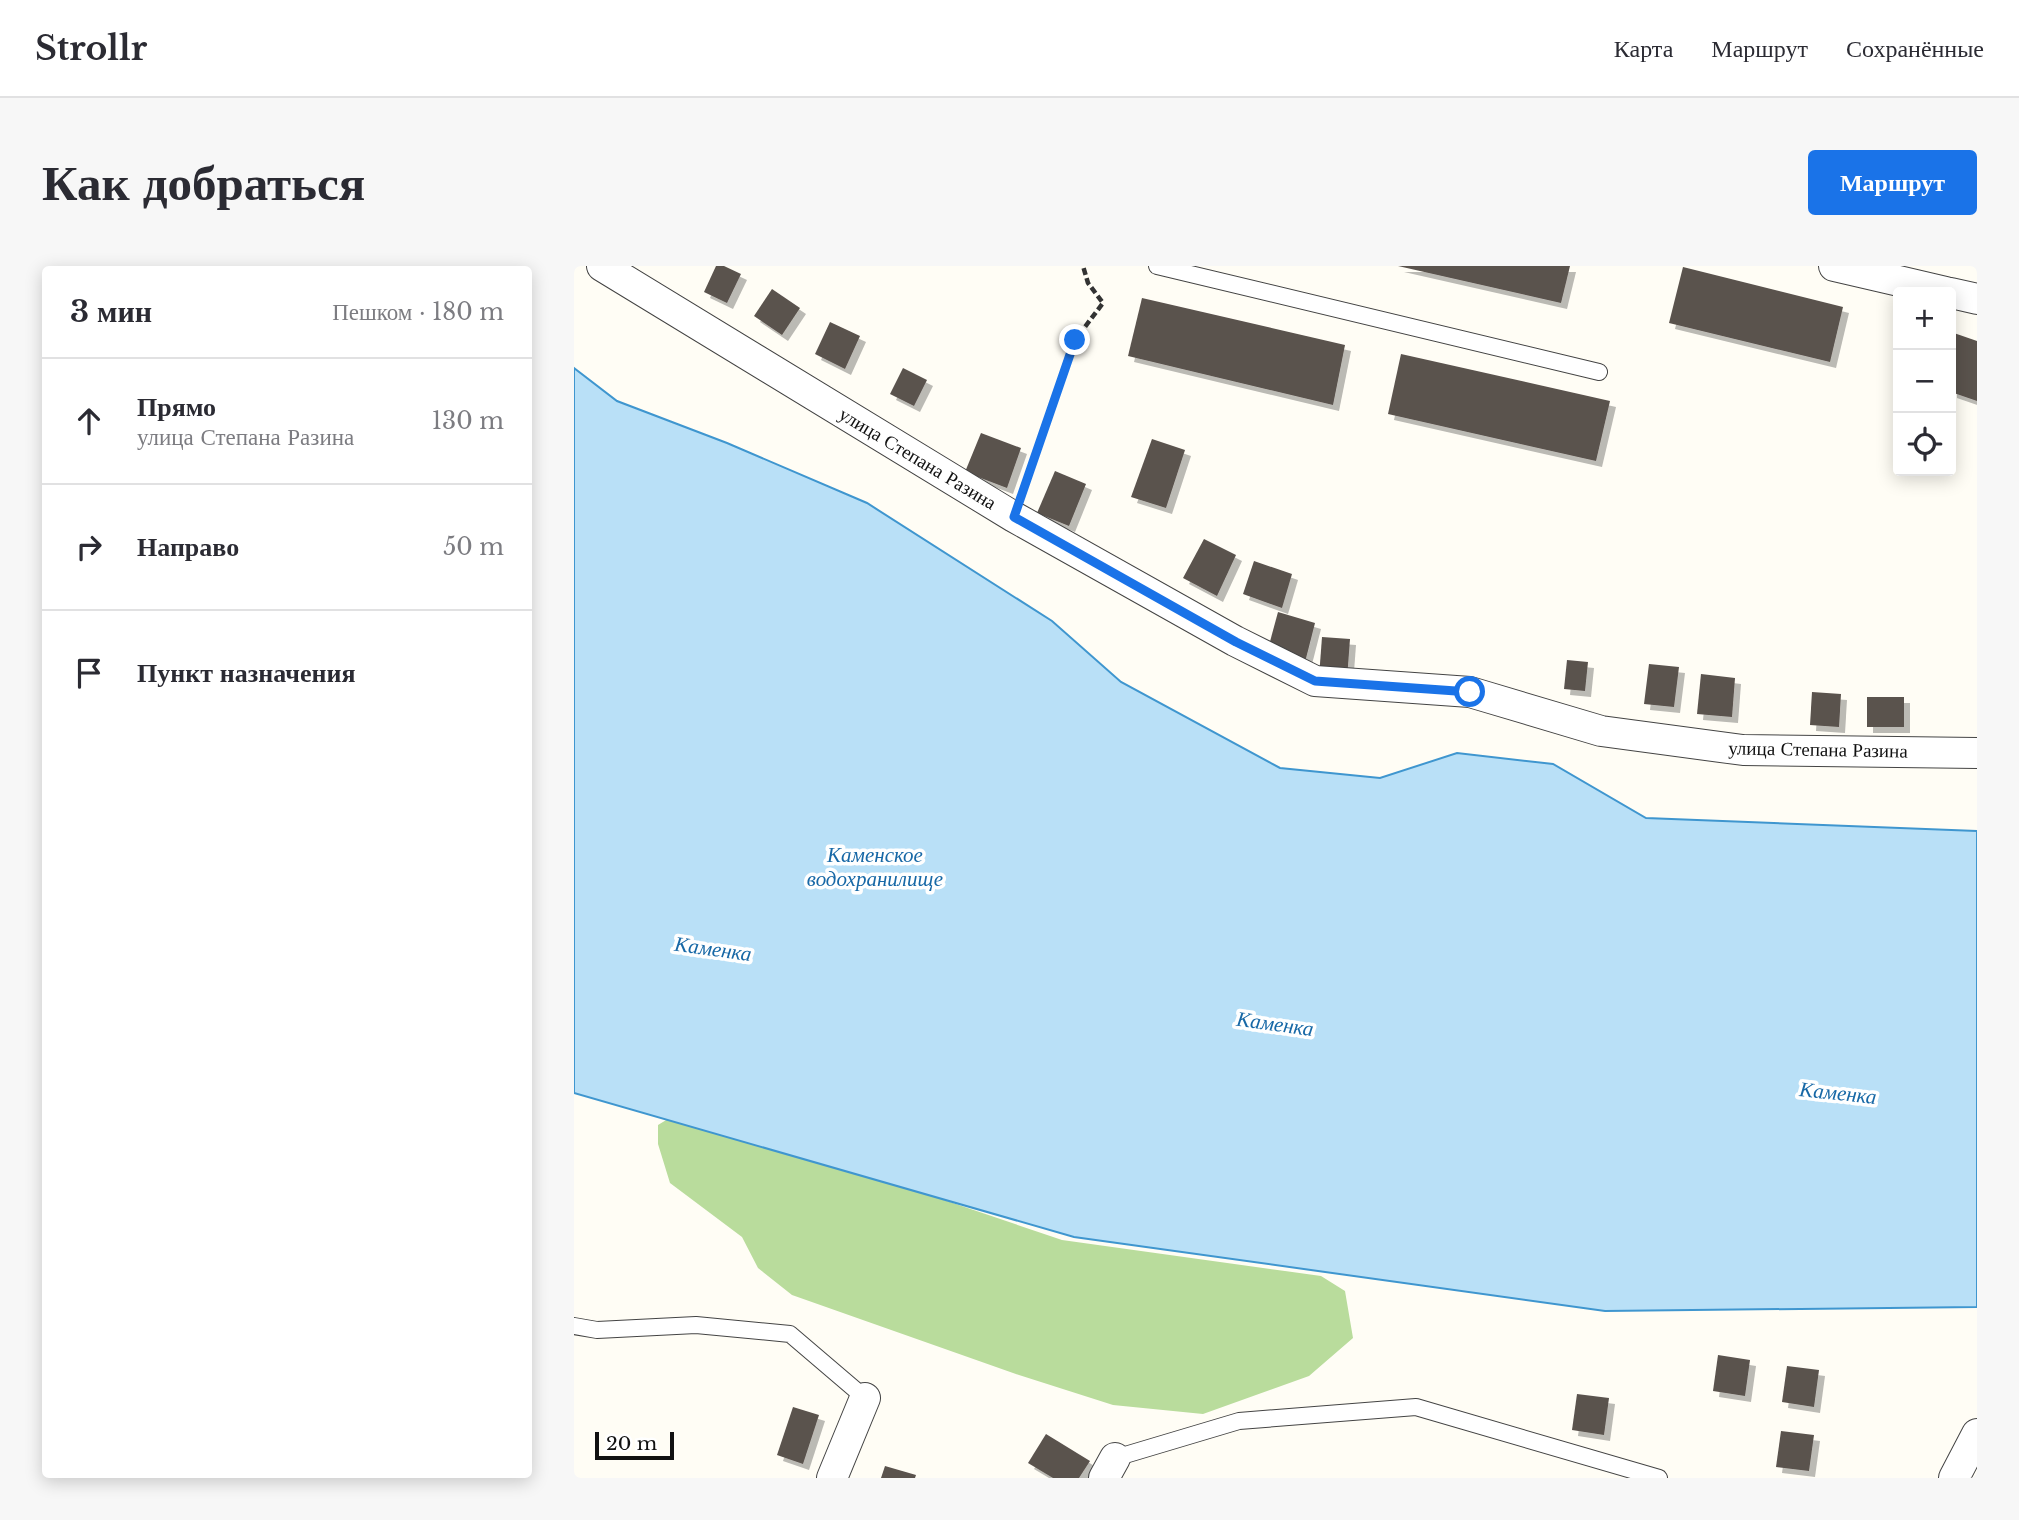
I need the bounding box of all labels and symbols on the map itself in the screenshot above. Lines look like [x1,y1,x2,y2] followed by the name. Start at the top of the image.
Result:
[1059,324,1090,355] route end
[835,402,1001,515] street label: улица Степана Разина
[1454,676,1485,707] route start
[1728,736,1908,763] street label: улица Степана Разина
[807,842,943,892] water label: Каменское водохранилище
[672,931,753,967] water label: Каменка
[1234,1006,1315,1042] water label: Каменка
[1797,1076,1878,1110] water label: Каменка
[595,1429,674,1461] scale bar

